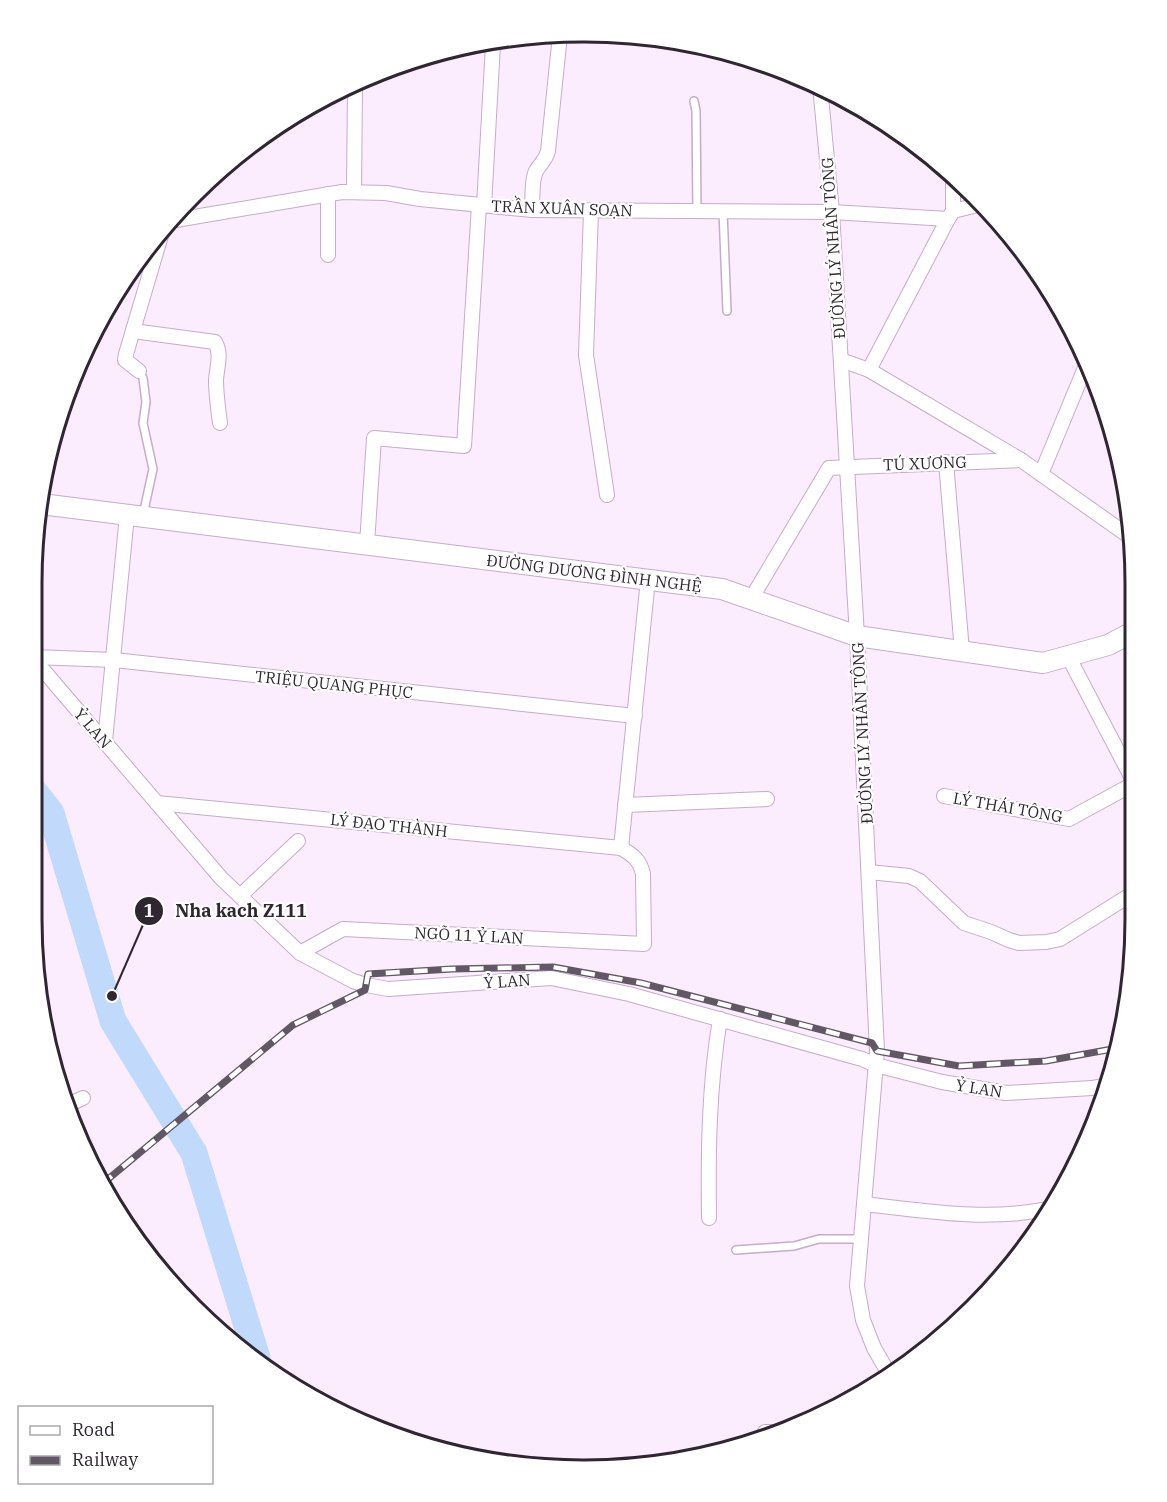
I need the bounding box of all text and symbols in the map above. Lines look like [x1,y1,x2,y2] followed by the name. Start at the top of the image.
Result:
[816,156,849,340] street label: ĐƯỜNG LÝ NHÂN TÔNG
[491,194,633,220] street label: TRẦN XUÂN SOẠN
[883,451,967,474] street label: TÚ XƯƠNG
[485,549,703,596] street label: ĐƯỜNG DƯƠNG ĐÌNH NGHỆ
[846,641,877,825] street label: ĐƯỜNG LÝ NHÂN TÔNG
[254,666,414,702] street label: TRIỆU QUANG PHỤC
[70,704,116,752] street label: Ỷ LAN
[952,787,1065,827] street label: LÝ THÁI TÔNG
[329,808,449,841] street label: LÝ ĐẠO THÀNH
[134,893,319,929] callout: Nha kach Z111
[144,899,155,922] text: 1
[175,899,307,922] text: Nha kach Z111
[414,922,524,948] street label: NGÕ 11 Ỷ LAN
[483,969,531,993] street label: Ỷ LAN
[954,1074,1004,1102] street label: Ỷ LAN
[18,1406,213,1484] legend
[72,1418,115,1441] text: Road
[72,1448,138,1471] text: Railway

